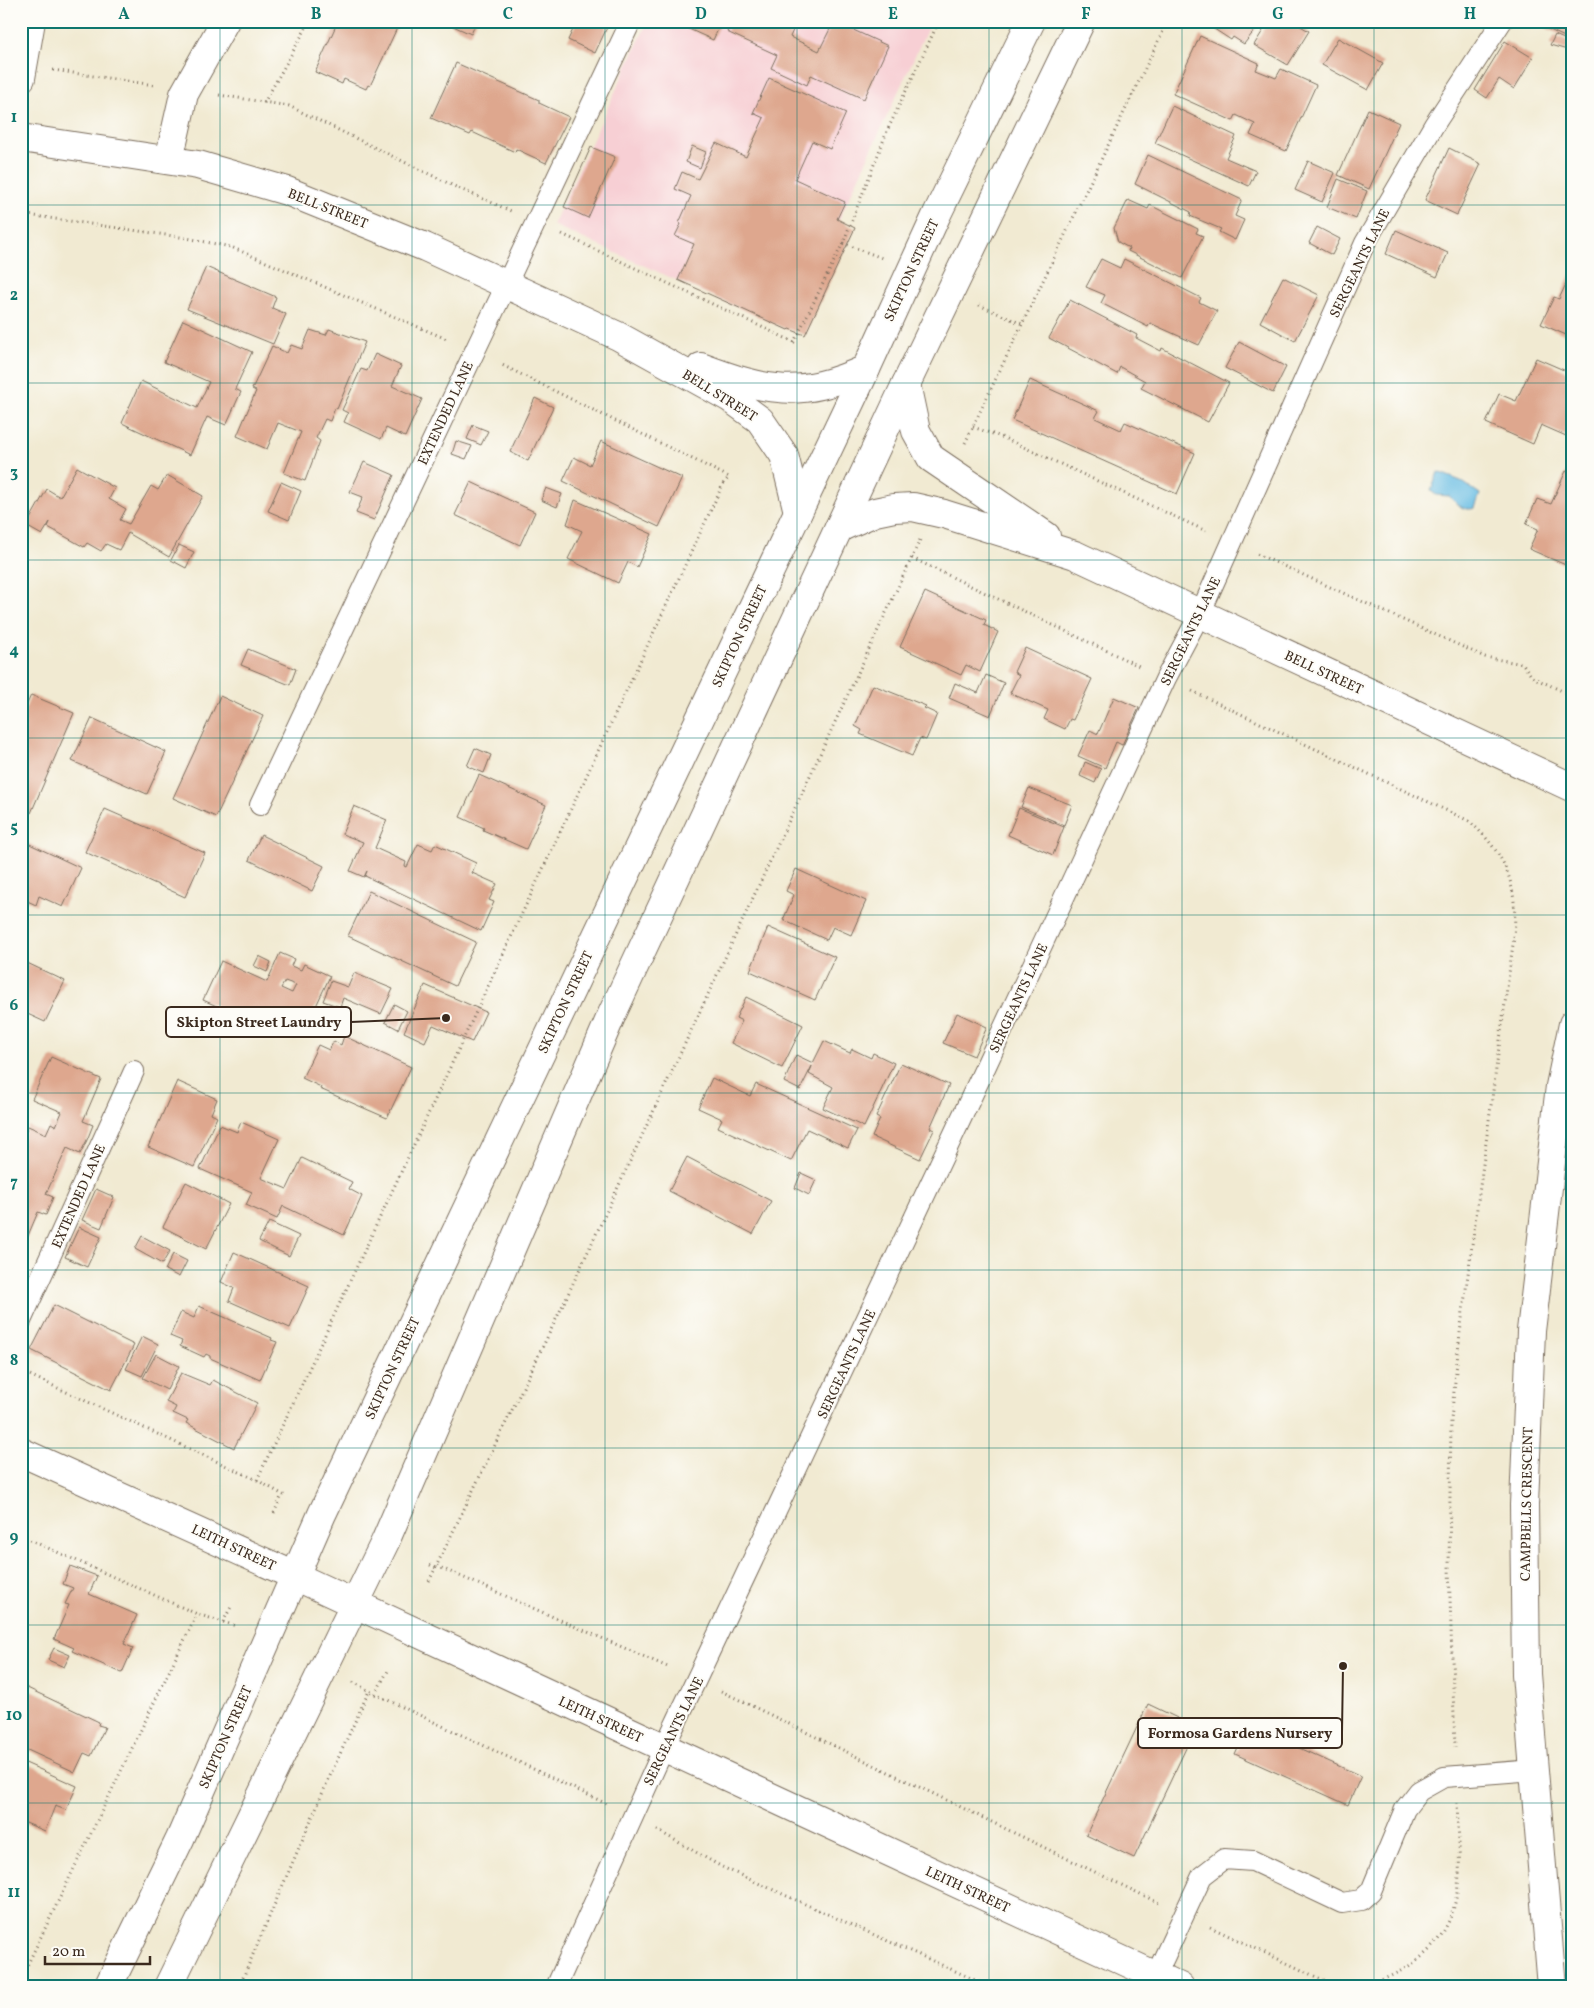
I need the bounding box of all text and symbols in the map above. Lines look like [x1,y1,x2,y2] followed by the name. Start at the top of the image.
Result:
[118,4,130,26] text: A
[311,4,322,26] text: B
[503,4,513,26] text: C
[695,4,707,26] text: D
[888,4,898,26] text: E
[1081,4,1091,26] text: F
[1272,4,1284,26] text: G
[1464,4,1476,26] text: H
[11,107,17,129] text: 1
[285,185,370,234] street label: BELL STREET
[1326,206,1395,321] street label: SERGEANTS LANE
[880,216,944,325] street label: SKIPTON STREET
[10,285,18,307] text: 2
[414,359,479,469] street label: EXTENDED LANE
[678,366,760,427] street label: BELL STREET
[10,462,18,484] text: 3
[1157,574,1226,689] street label: SERGEANTS LANE
[708,582,772,691] street label: SKIPTON STREET
[9,640,19,662] text: 4
[1281,647,1366,700] street label: BELL STREET
[10,817,18,839] text: 5
[986,941,1053,1057] street label: SERGEANTS LANE
[534,948,598,1057] street label: SKIPTON STREET
[10,995,19,1017] text: 6
[166,1007,351,1037] callout: Skipton Street Laundry
[177,1013,342,1034] text: Skipton Street Laundry
[48,1141,111,1252] street label: EXTENDED LANE
[10,1172,18,1194] text: 7
[814,1307,881,1423] street label: SERGEANTS LANE
[361,1314,425,1423] street label: SKIPTON STREET
[10,1350,18,1372] text: 8
[1517,1427,1538,1581] street label: CAMPBELLS CRESCENT
[188,1520,279,1576] street label: LEITH STREET
[10,1527,19,1549] text: 9
[640,1674,709,1789] street label: SERGEANTS LANE
[195,1683,258,1792] street label: SKIPTON STREET
[555,1692,646,1748] street label: LEITH STREET
[6,1705,22,1727] text: 10
[1138,1718,1342,1748] callout: Formosa Gardens Nursery
[1148,1724,1333,1745] text: Formosa Gardens Nursery
[922,1862,1013,1918] street label: LEITH STREET
[8,1882,20,1904] text: 11
[45,1933,150,1965] scale bar
[52,1942,85,1963] text: 20 m

